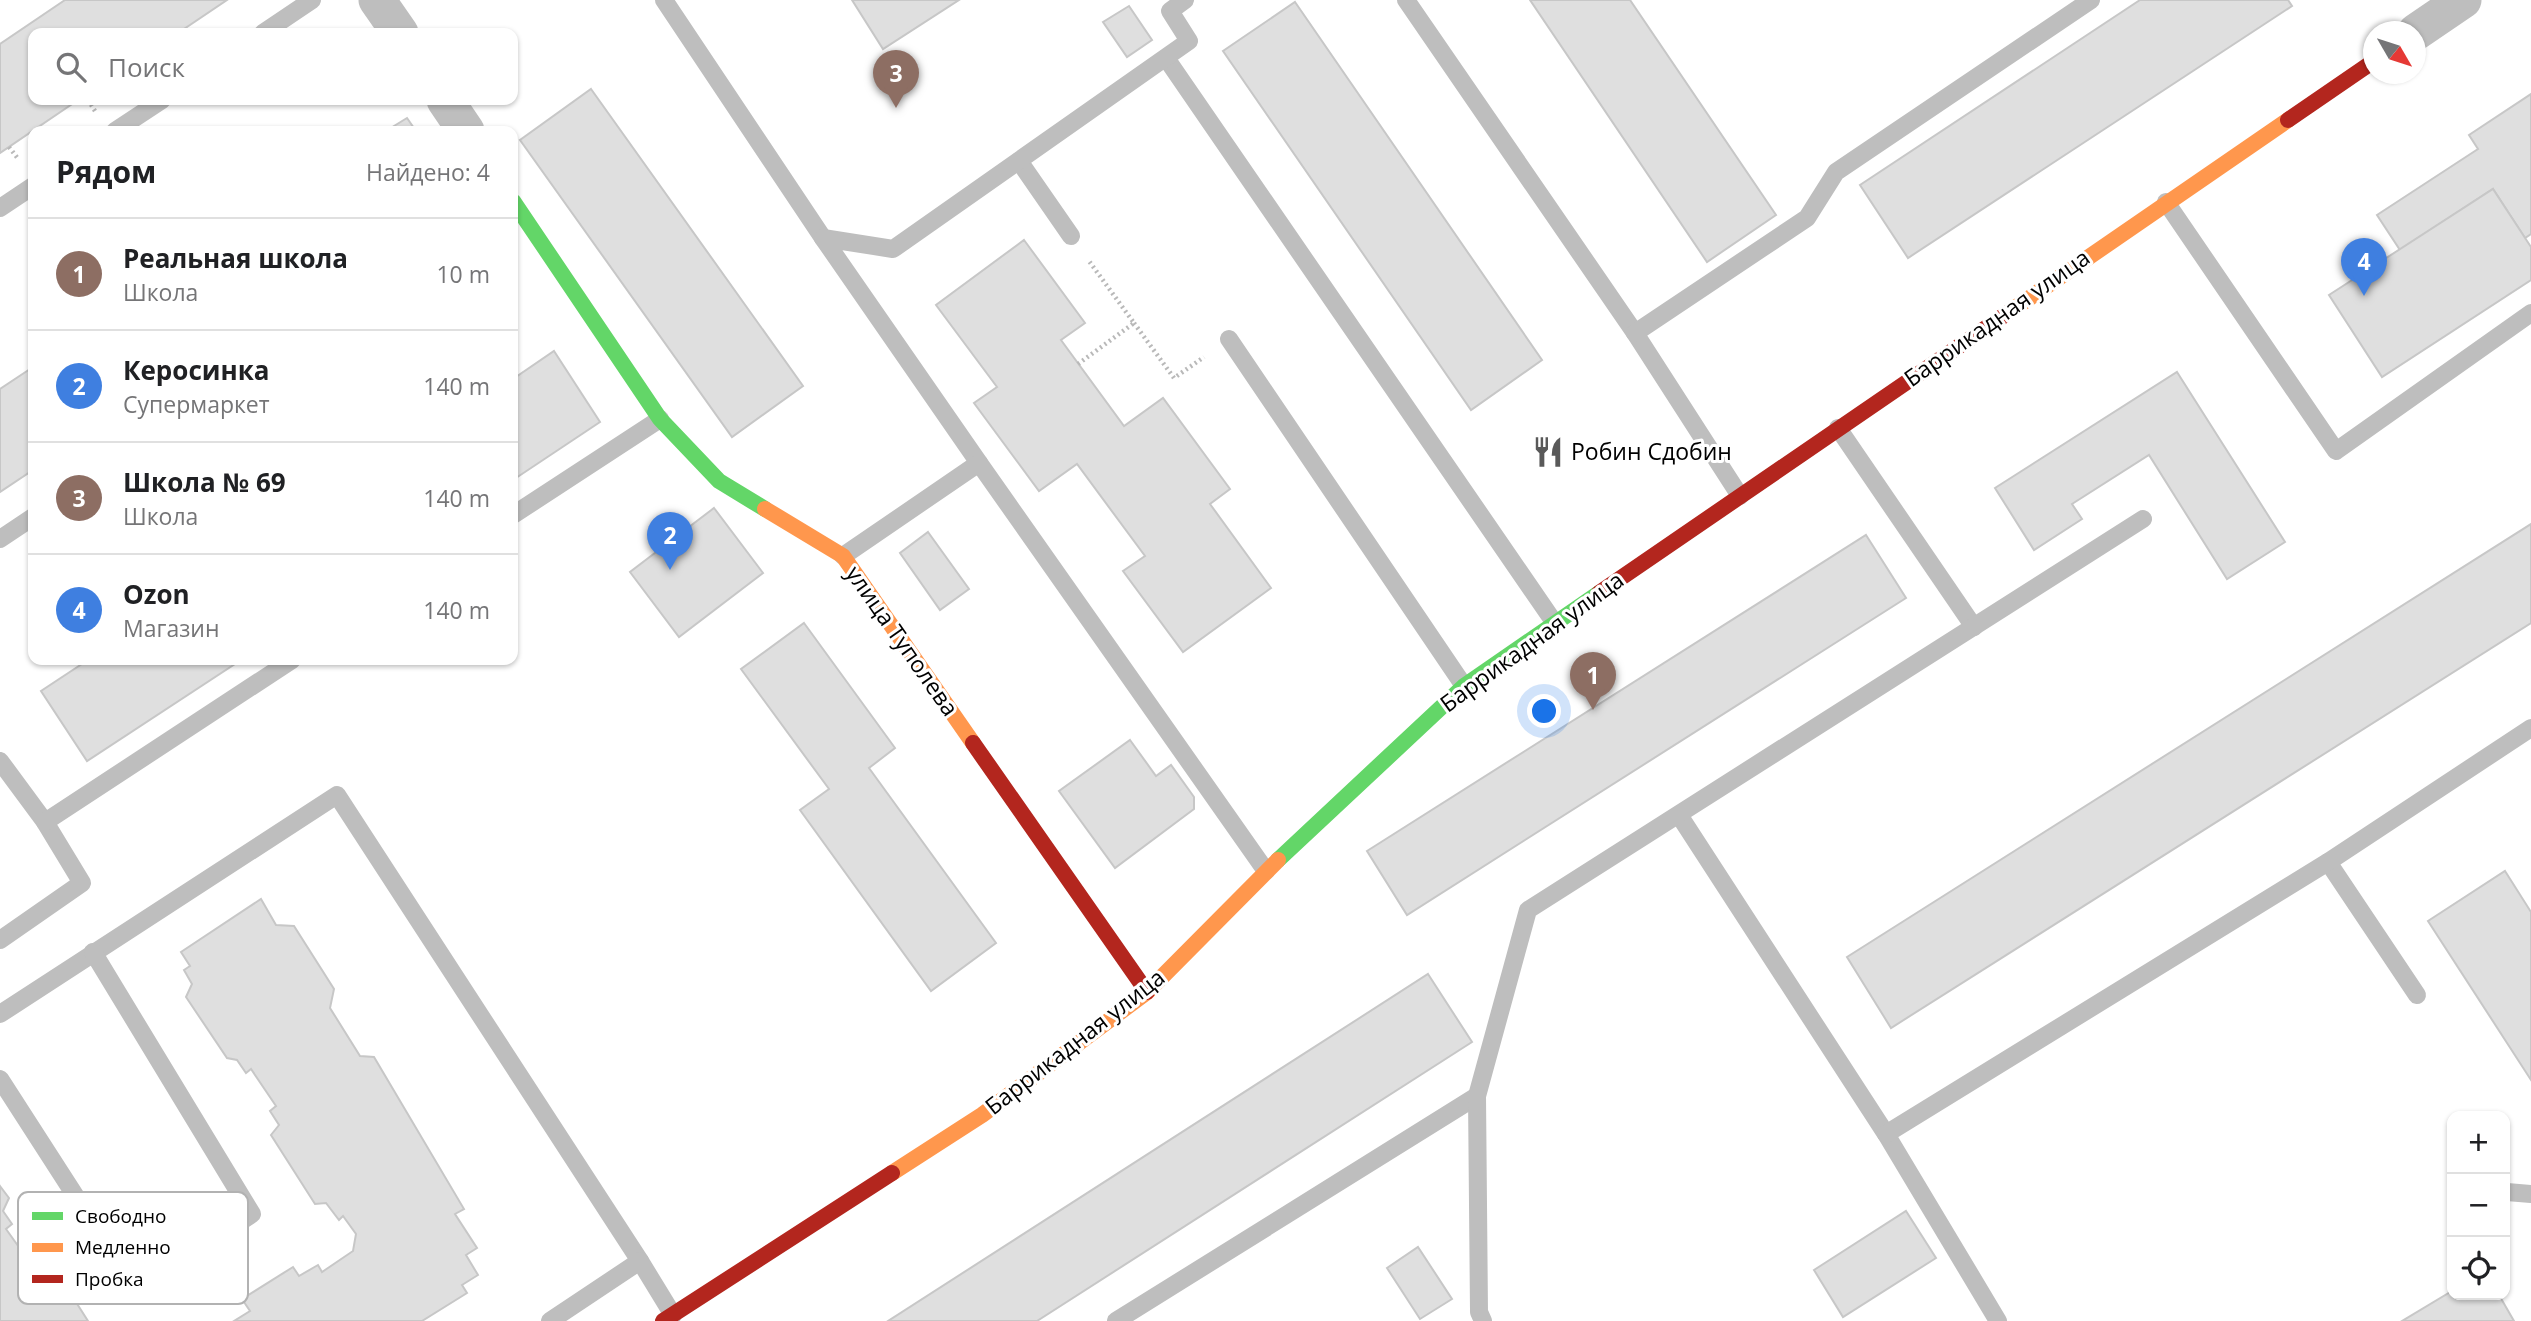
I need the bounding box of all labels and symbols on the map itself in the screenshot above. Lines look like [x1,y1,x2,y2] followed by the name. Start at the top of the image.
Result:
[2363,21,2426,84] north arrow
[873,50,919,108] pin: 3
[2341,238,2387,296] pin: 4
[1897,241,2096,393] street label: Баррикадная улица
[1531,435,1565,469] restaurant icon: Робин Сдобин
[1571,435,1732,467] place label: Робин Сдобин
[647,512,693,570] pin: 2
[839,559,967,722] street label: улица Туполева
[1433,564,1630,719] street label: Баррикадная улица
[1570,652,1616,710] pin: 1
[1527,694,1561,728] your location
[978,961,1171,1122] street label: Баррикадная улица
[18,1192,248,1304] legend
[75,1203,166,1229] text: Свободно
[75,1234,171,1260] text: Медленно
[75,1266,144,1292] text: Пробка

